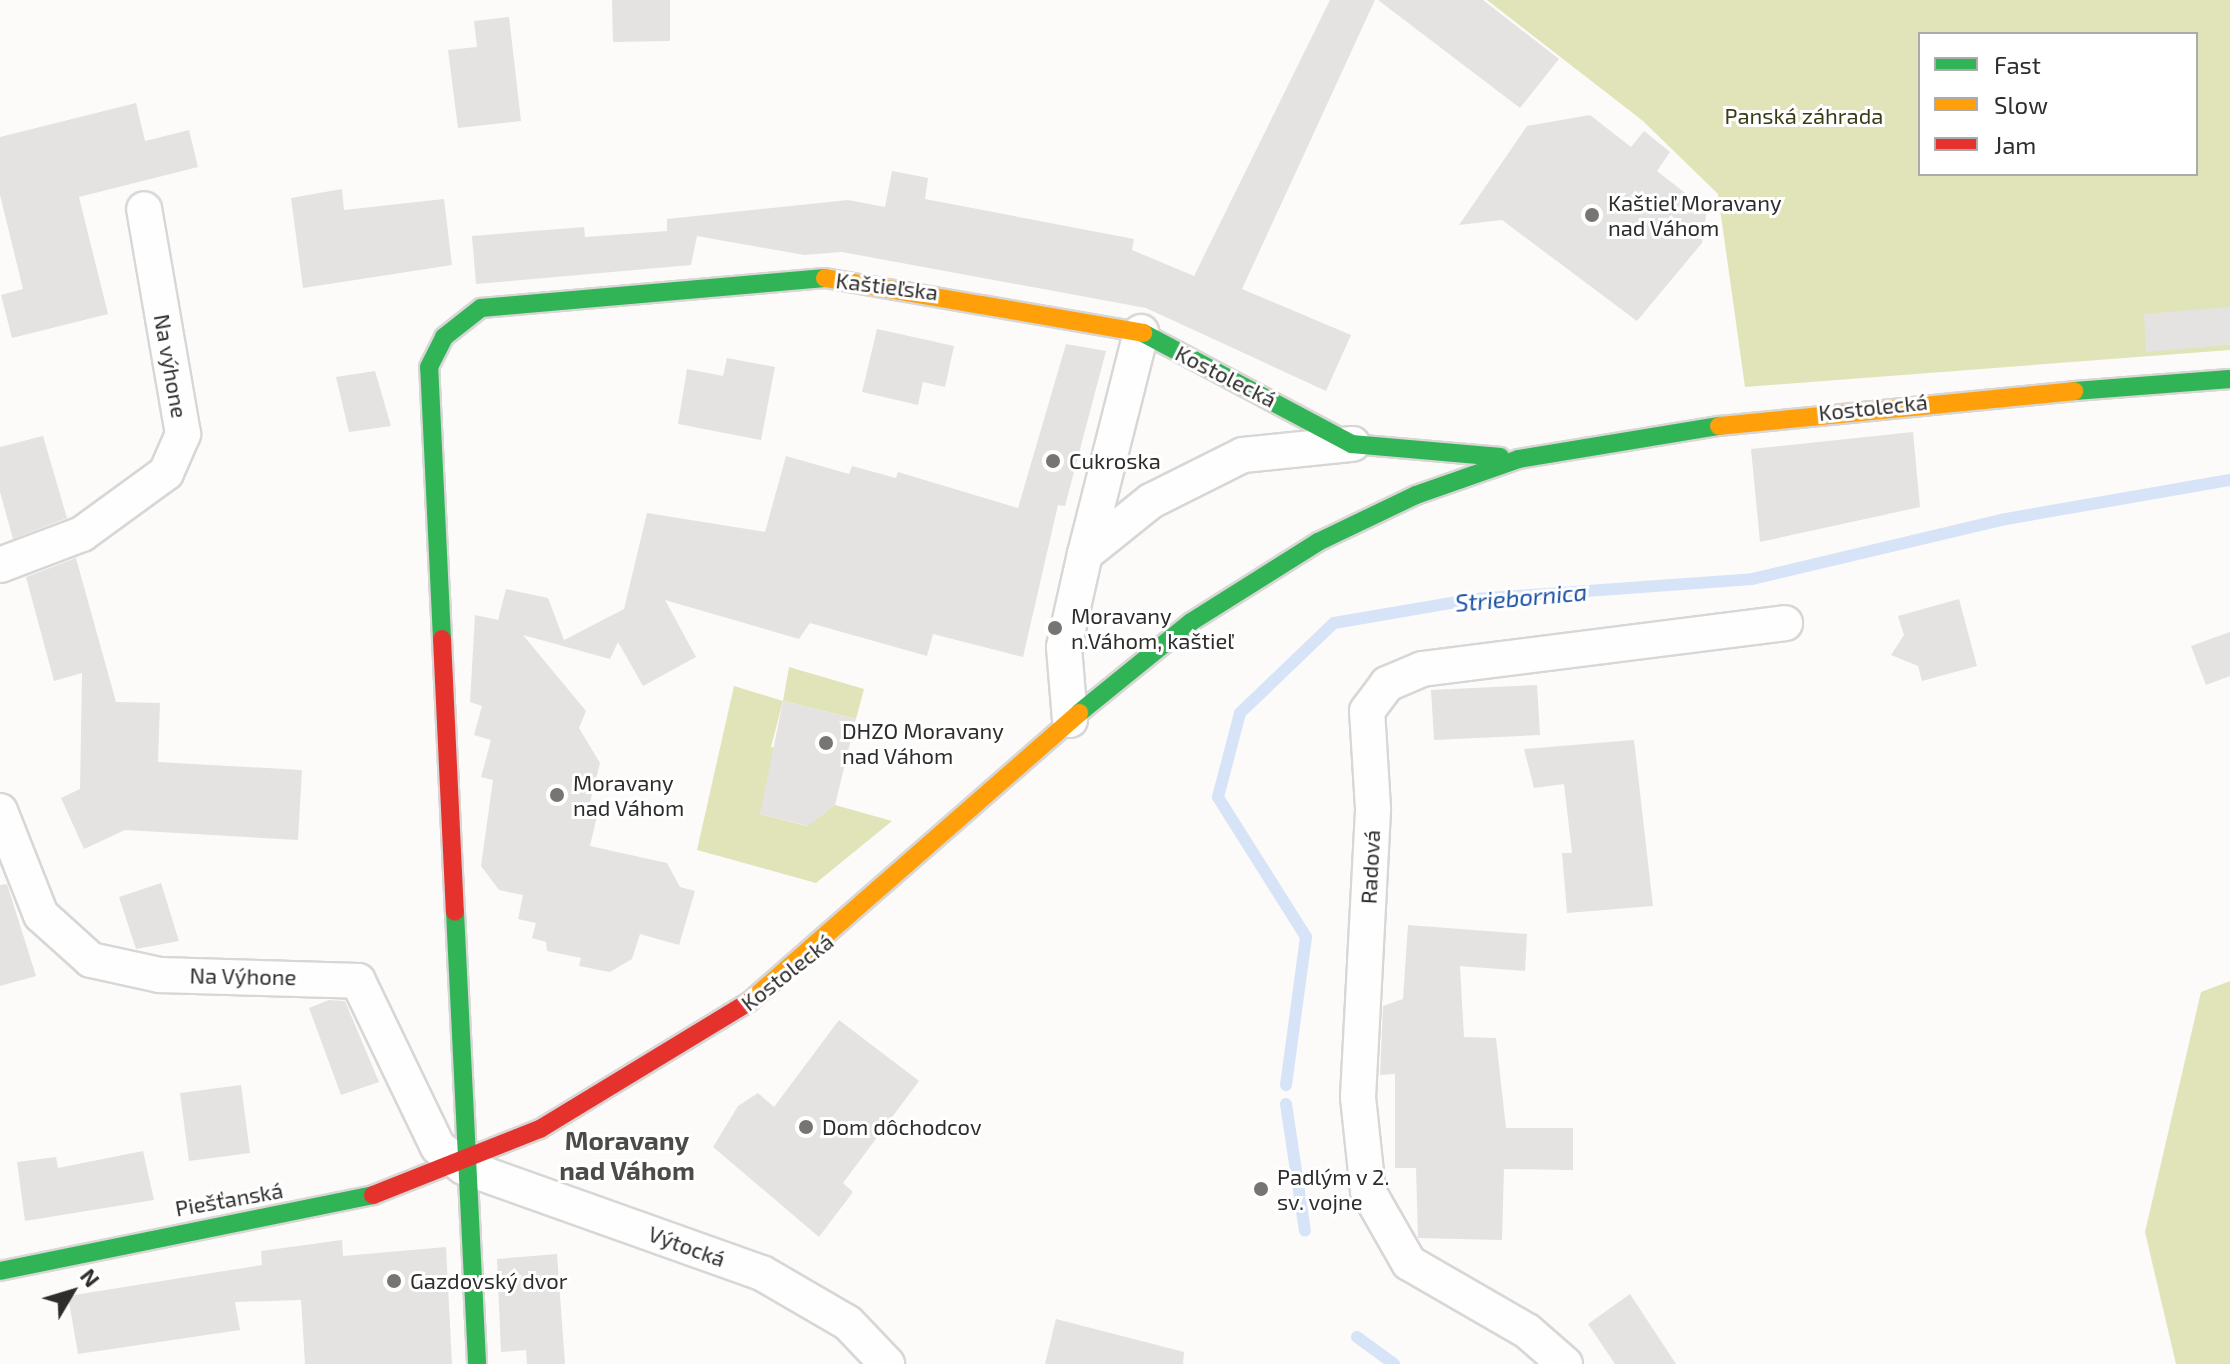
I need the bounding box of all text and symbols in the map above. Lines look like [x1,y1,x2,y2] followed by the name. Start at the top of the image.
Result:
[1918,32,2198,176] legend
[1994,50,2041,79] text: Fast
[1994,90,2048,119] text: Slow
[1725,103,1883,129] park label: Panská záhrada
[1994,130,2036,159] text: Jam
[1608,189,1782,240] place label: Kaštieľ Moravany nad Váhom
[1583,206,1601,224] marker: Kaštieľ Moravany nad Váhom
[834,267,940,305] street label: Kaštieľska
[149,312,193,420] street label: Na výhone
[1171,339,1281,413] street label: Kostolecká
[1817,388,1929,426] street label: Kostolecká
[1069,448,1161,474] place label: Cukroska
[1044,452,1062,470] marker: Cukroska
[1454,577,1588,617] water label: Striebornica
[1071,602,1234,654] place label: Moravany n.Váhom, kaštieľ
[1046,619,1064,637] marker: Moravany n.Váhom, kaštieľ
[842,717,1004,768] place label: DHZO Moravany nad Váhom
[817,734,835,752] marker: DHZO Moravany nad Váhom
[573,769,685,820] place label: Moravany nad Váhom
[548,786,566,804] marker: Moravany nad Váhom
[1355,829,1385,905] street label: Radová
[736,928,838,1016] street label: Kostolecká
[189,962,297,990] street label: Na Výhone
[822,1114,982,1140] place label: Dom dôchodcov
[797,1118,815,1136] marker: Dom dôchodcov
[559,1124,695,1186] district label: Moravany nad Váhom
[1277,1163,1390,1214] place label: Padlým v 2. sv. vojne
[173,1177,285,1221] street label: Piešťanská
[1252,1180,1270,1198] marker: Padlým v 2. sv. vojne
[645,1220,729,1272] street label: Výtocká
[32,1252,112,1332] north arrow
[76,1263,106,1291] text: N
[410,1268,568,1294] place label: Gazdovský dvor
[385,1272,403,1290] marker: Gazdovský dvor

